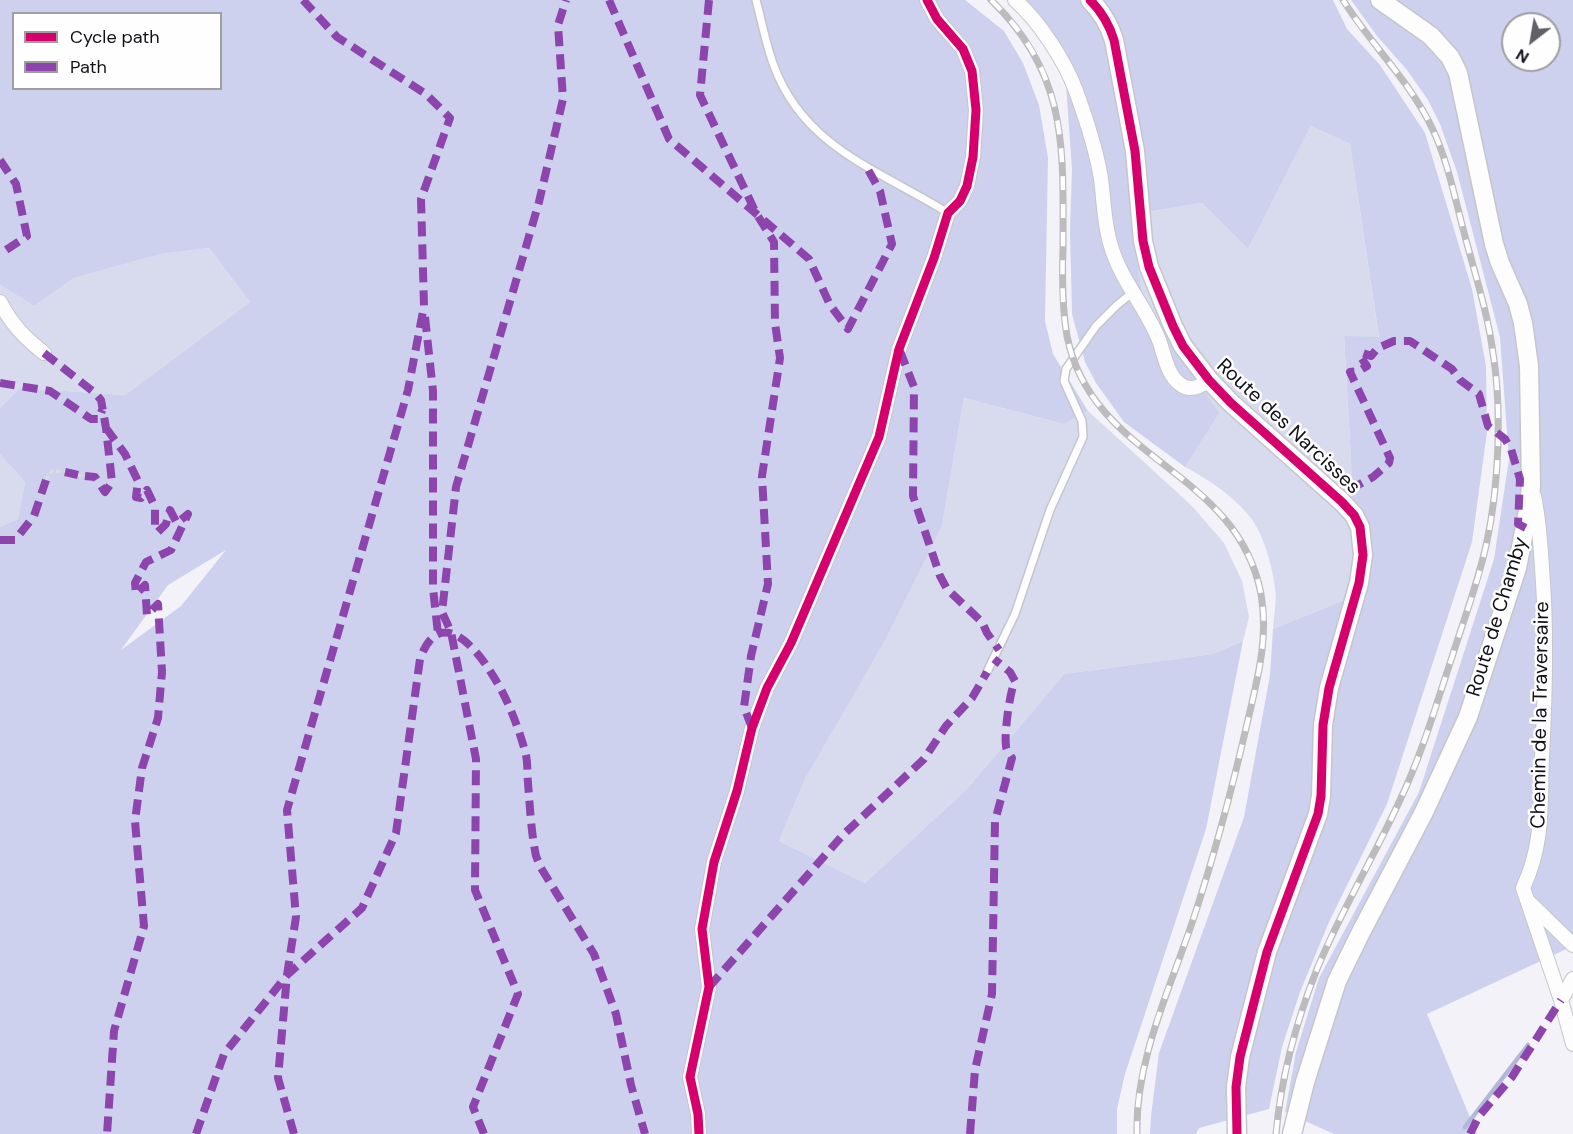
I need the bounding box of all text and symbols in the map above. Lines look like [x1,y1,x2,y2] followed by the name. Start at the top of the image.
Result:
[12,12,222,90] legend
[1501,12,1561,72] north arrow
[70,25,160,49] text: Cycle path
[1512,44,1533,68] text: N
[70,55,107,79] text: Path
[1211,354,1365,500] street label: Route des Narcisses
[1462,534,1534,700] street label: Route de Chamby
[1527,601,1555,829] street label: Chemin de la Traversaire

